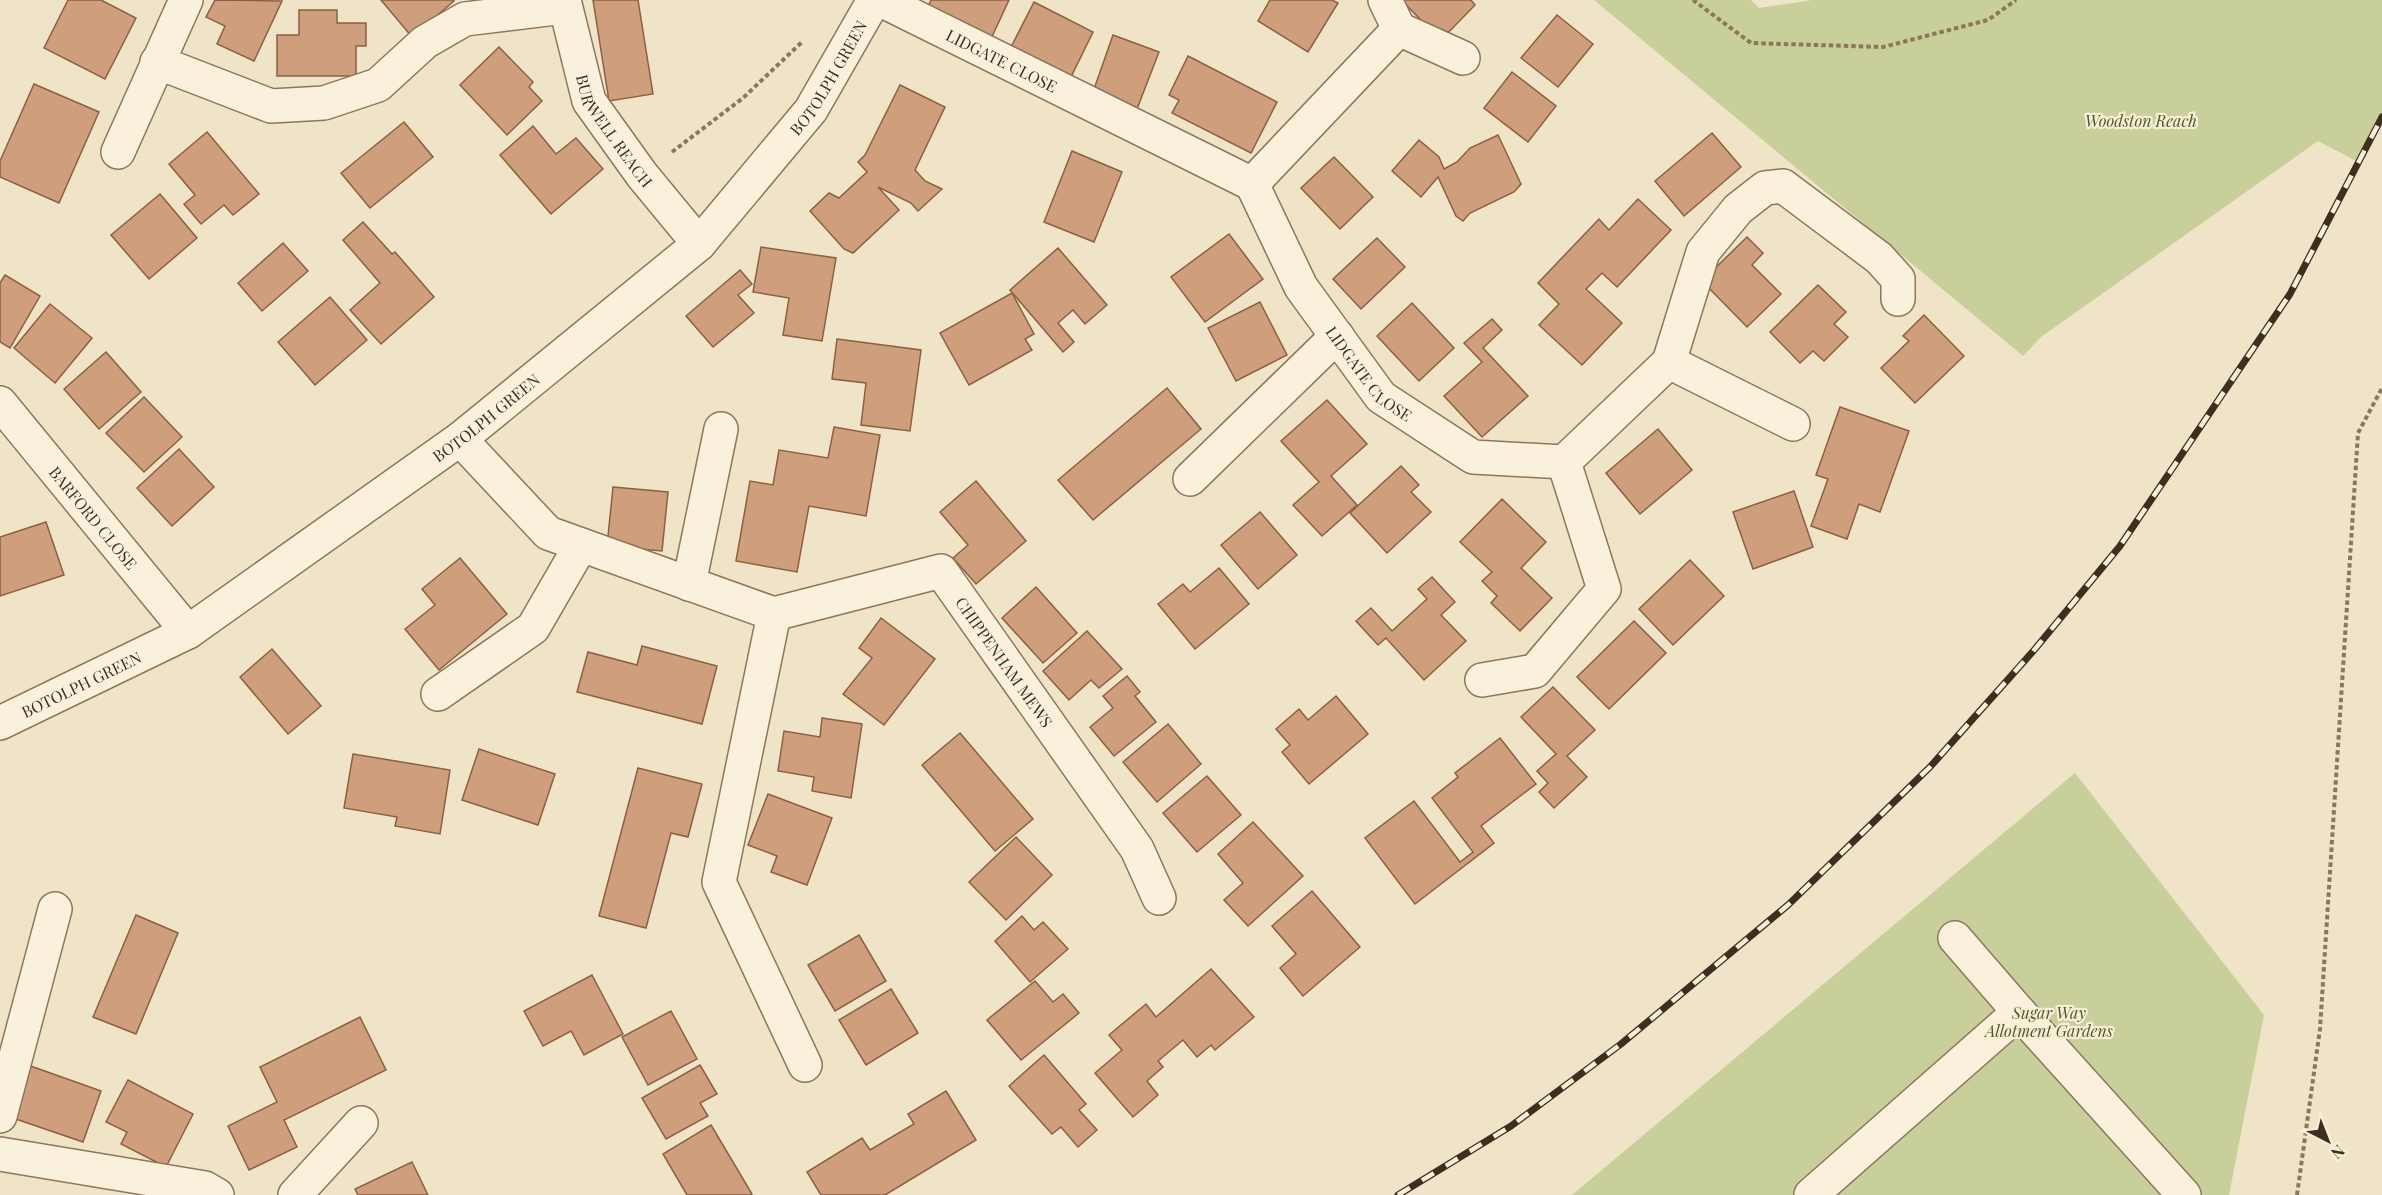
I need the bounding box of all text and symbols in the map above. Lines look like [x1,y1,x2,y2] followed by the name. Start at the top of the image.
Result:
[784,16,871,139] street label: BOTOLPH GREEN
[943,24,1061,96] street label: LIDGATE CLOSE
[572,72,658,191] street label: BURWELL REACH
[2085,110,2197,131] park label: Woodston Reach
[1322,321,1416,425] street label: LIDGATE CLOSE
[428,368,543,466] street label: BOTOLPH GREEN
[45,462,142,573] street label: BARFORD CLOSE
[952,592,1058,731] street label: CHIPPENHAM MEWS
[18,646,144,722] street label: BOTOLPH GREEN
[1983,1002,2113,1041] park label: Sugar Way Allotment Gardens
[2298,1111,2358,1171] north arrow
[2327,1141,2350,1164] text: N

